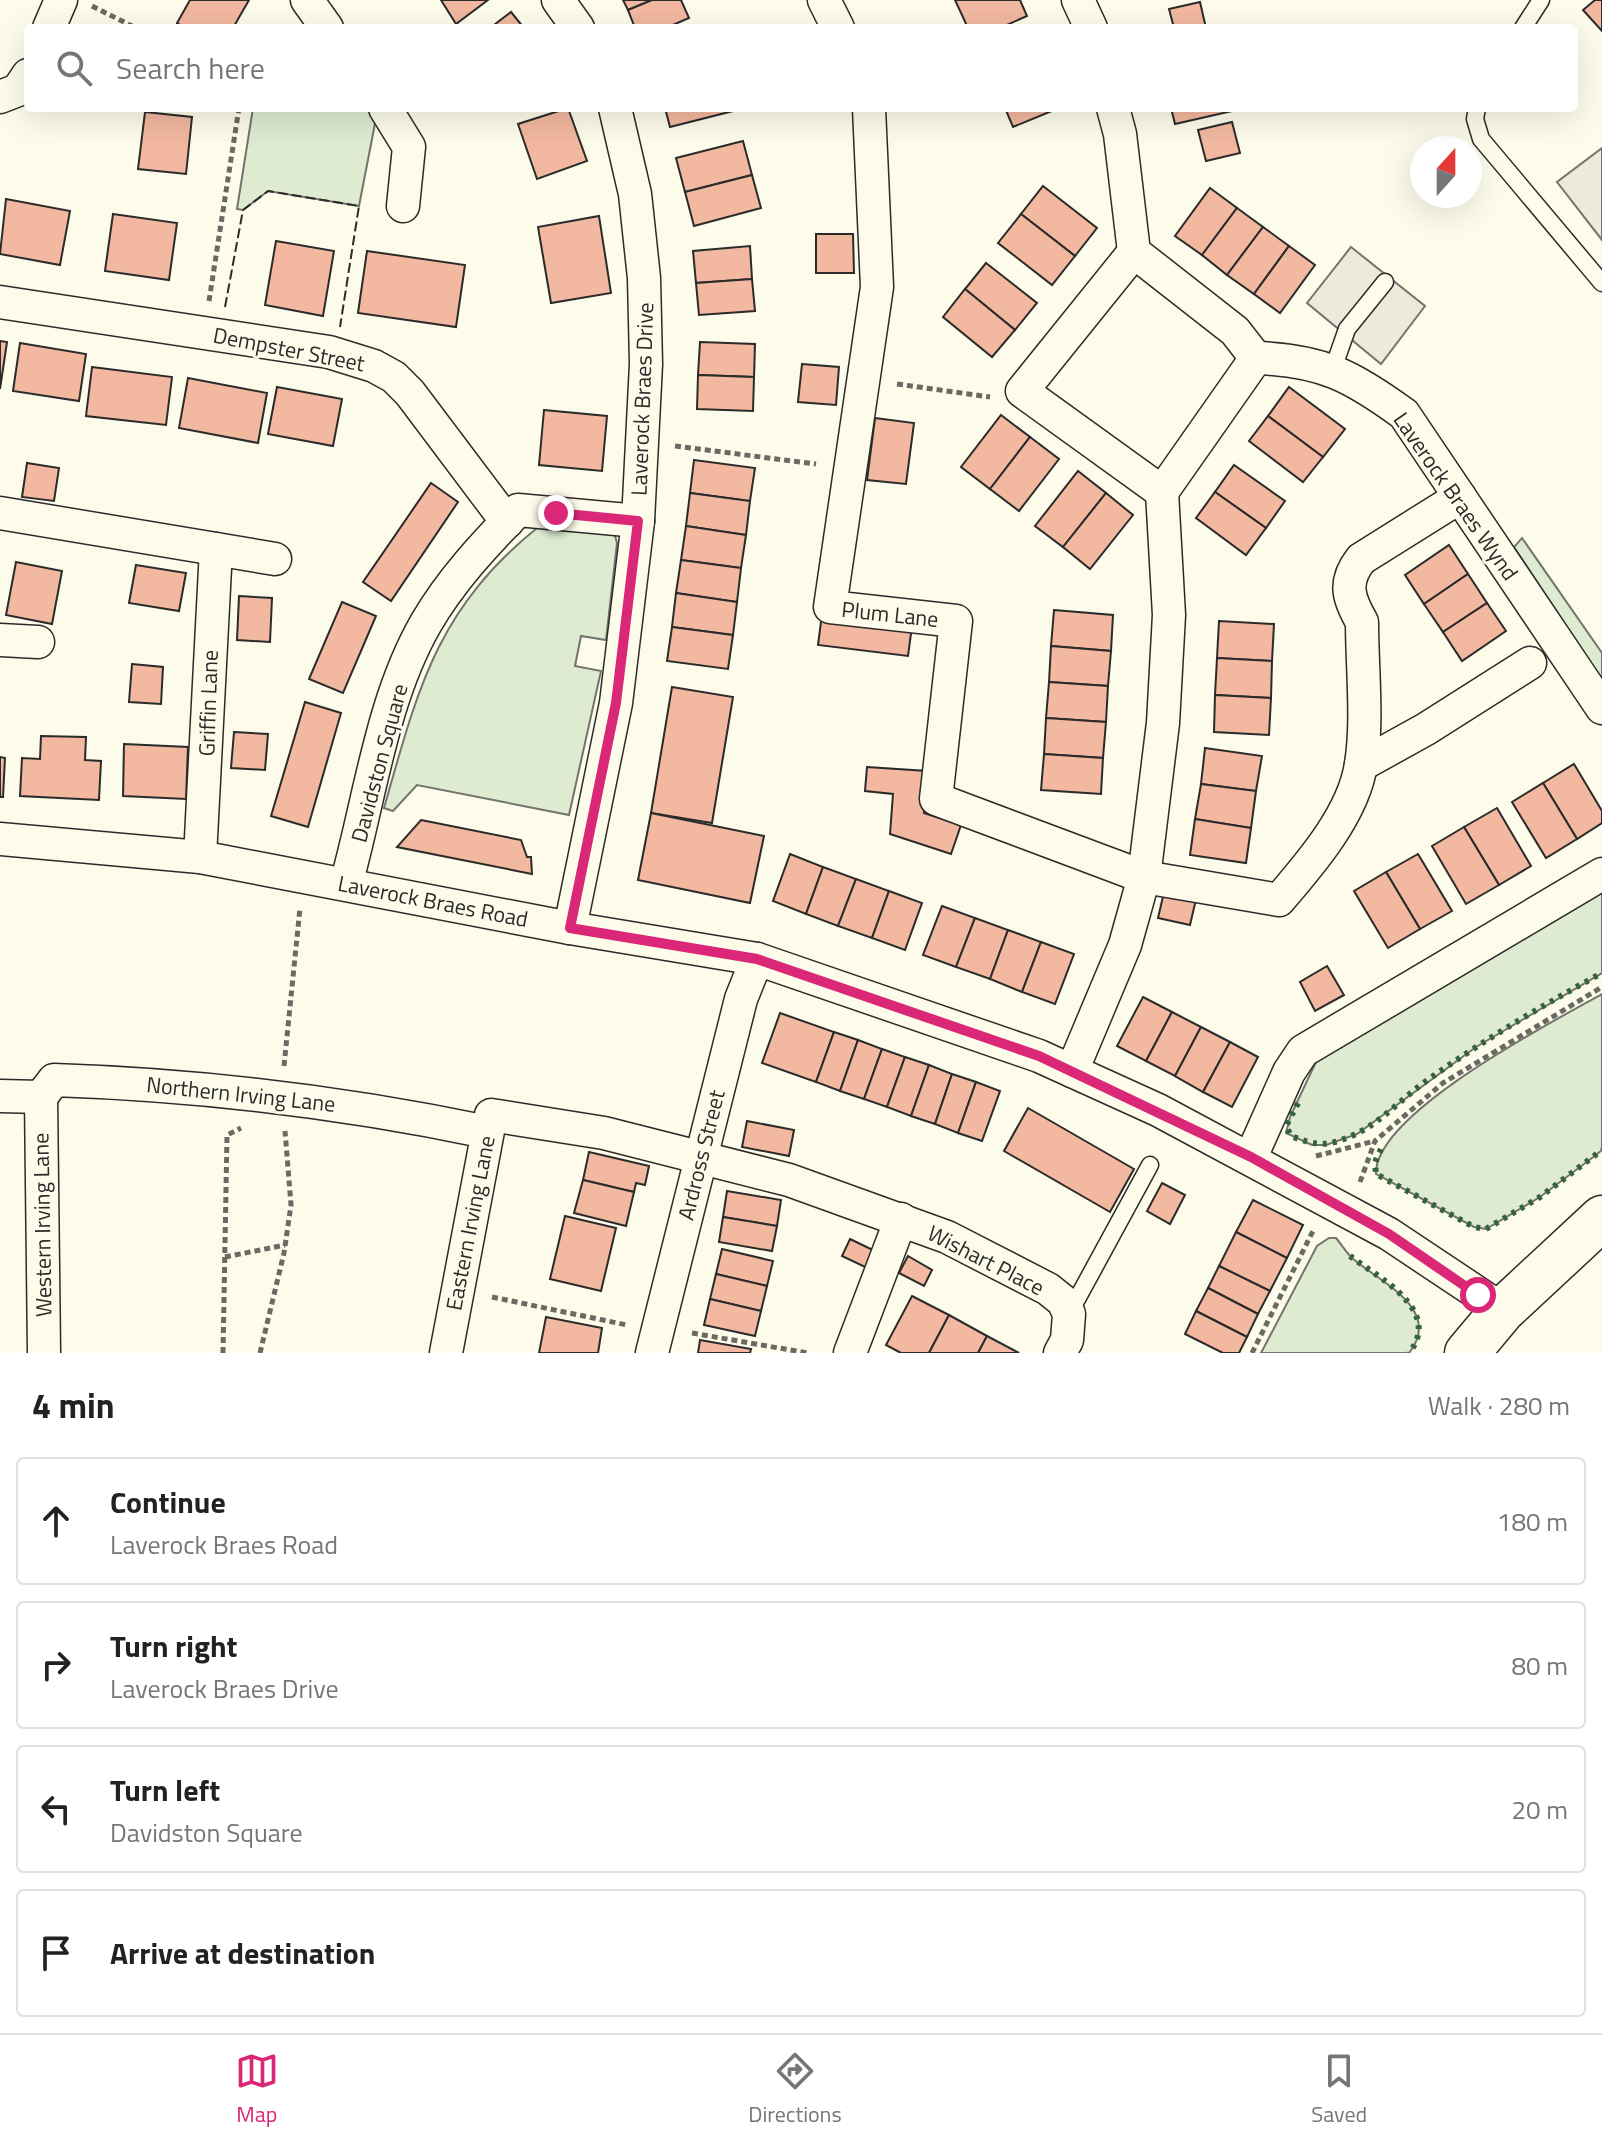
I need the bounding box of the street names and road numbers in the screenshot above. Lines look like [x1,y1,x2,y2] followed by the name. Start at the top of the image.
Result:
[622,302,662,496] street label: Laverock Braes Drive
[210,318,368,380] street label: Dempster Street
[1385,405,1527,587] street label: Laverock Braes Wynd
[840,592,940,636] street label: Plum Lane
[189,649,227,757] street label: Griffin Lane
[341,680,417,846] street label: Davidston Square
[335,866,531,936] street label: Laverock Braes Road
[145,1067,337,1121] street label: Northern Irving Lane
[668,1086,734,1224] street label: Ardross Street
[23,1133,61,1317] street label: Western Irving Lane
[436,1133,504,1313] street label: Eastern Irving Lane
[922,1216,1050,1304] street label: Wishart Place

